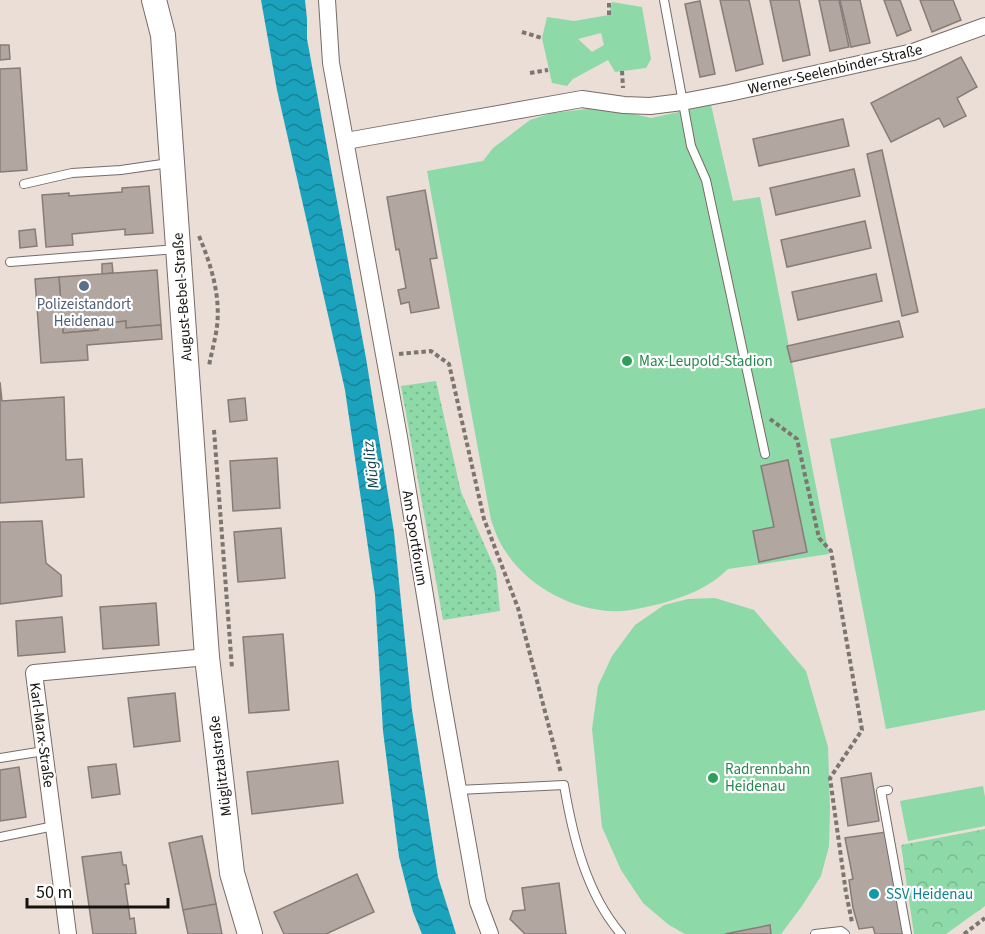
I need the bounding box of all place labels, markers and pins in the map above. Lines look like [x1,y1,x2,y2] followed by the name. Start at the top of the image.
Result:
[77,279,91,293] marker: Polizeistandort Heidenau
[37,294,131,332] place label: Polizeistandort Heidenau
[639,351,773,372] place label: Max-Leupold-Stadion
[620,354,634,368] marker: Max-Leupold-Stadion
[725,759,810,797] place label: Radrennbahn Heidenau
[706,771,720,785] marker: Radrennbahn Heidenau
[886,884,973,905] place label: SSV Heidenau
[867,887,881,901] marker: SSV Heidenau

